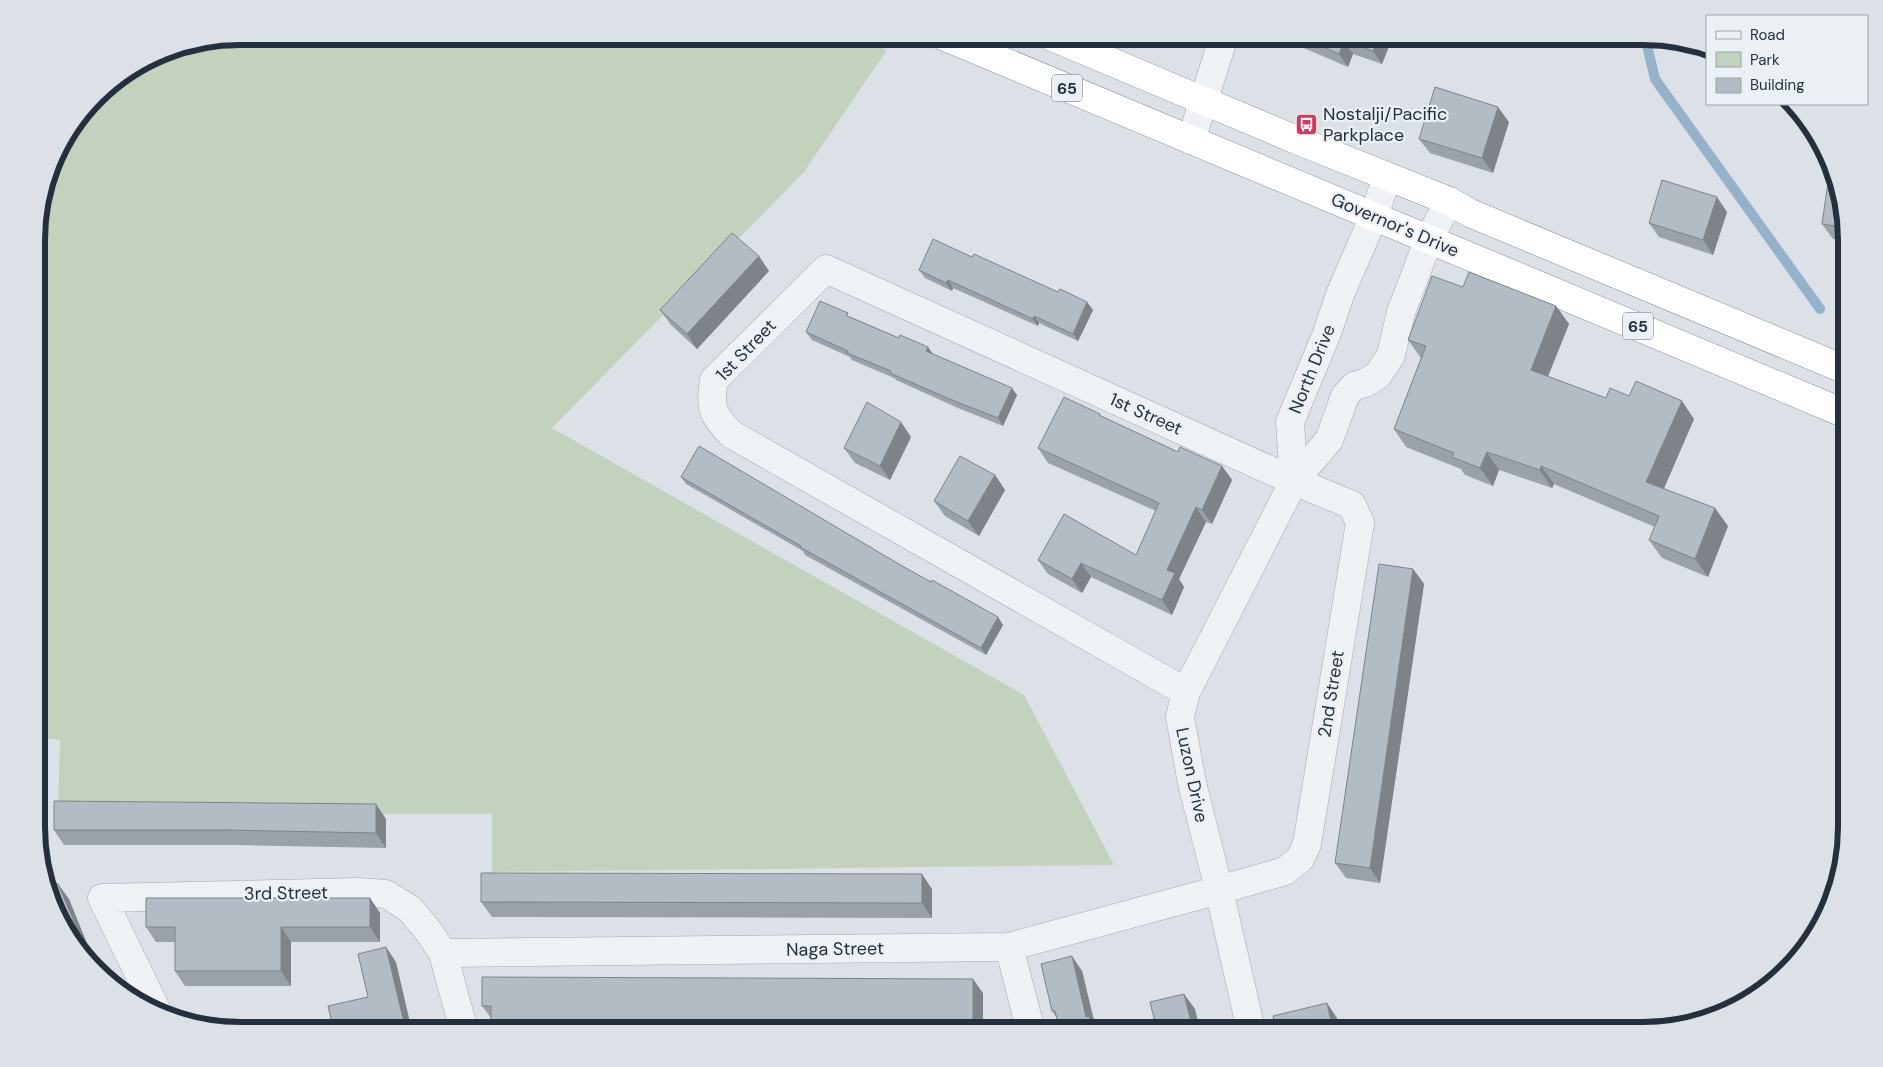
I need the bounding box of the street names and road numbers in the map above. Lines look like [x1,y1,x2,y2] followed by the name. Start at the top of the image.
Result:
[1052,75,1082,102] road number: 65
[1327,187,1463,263] street label: Governor's Drive
[1623,312,1653,340] road number: 65
[711,314,781,386] street label: 1st Street
[1283,321,1341,417] street label: North Drive
[1106,387,1186,441] street label: 1st Street
[1312,649,1350,739] street label: 2nd Street
[1170,725,1214,825] street label: Luzon Drive
[244,880,328,906] street label: 3rd Street
[786,936,884,962] street label: Naga Street

